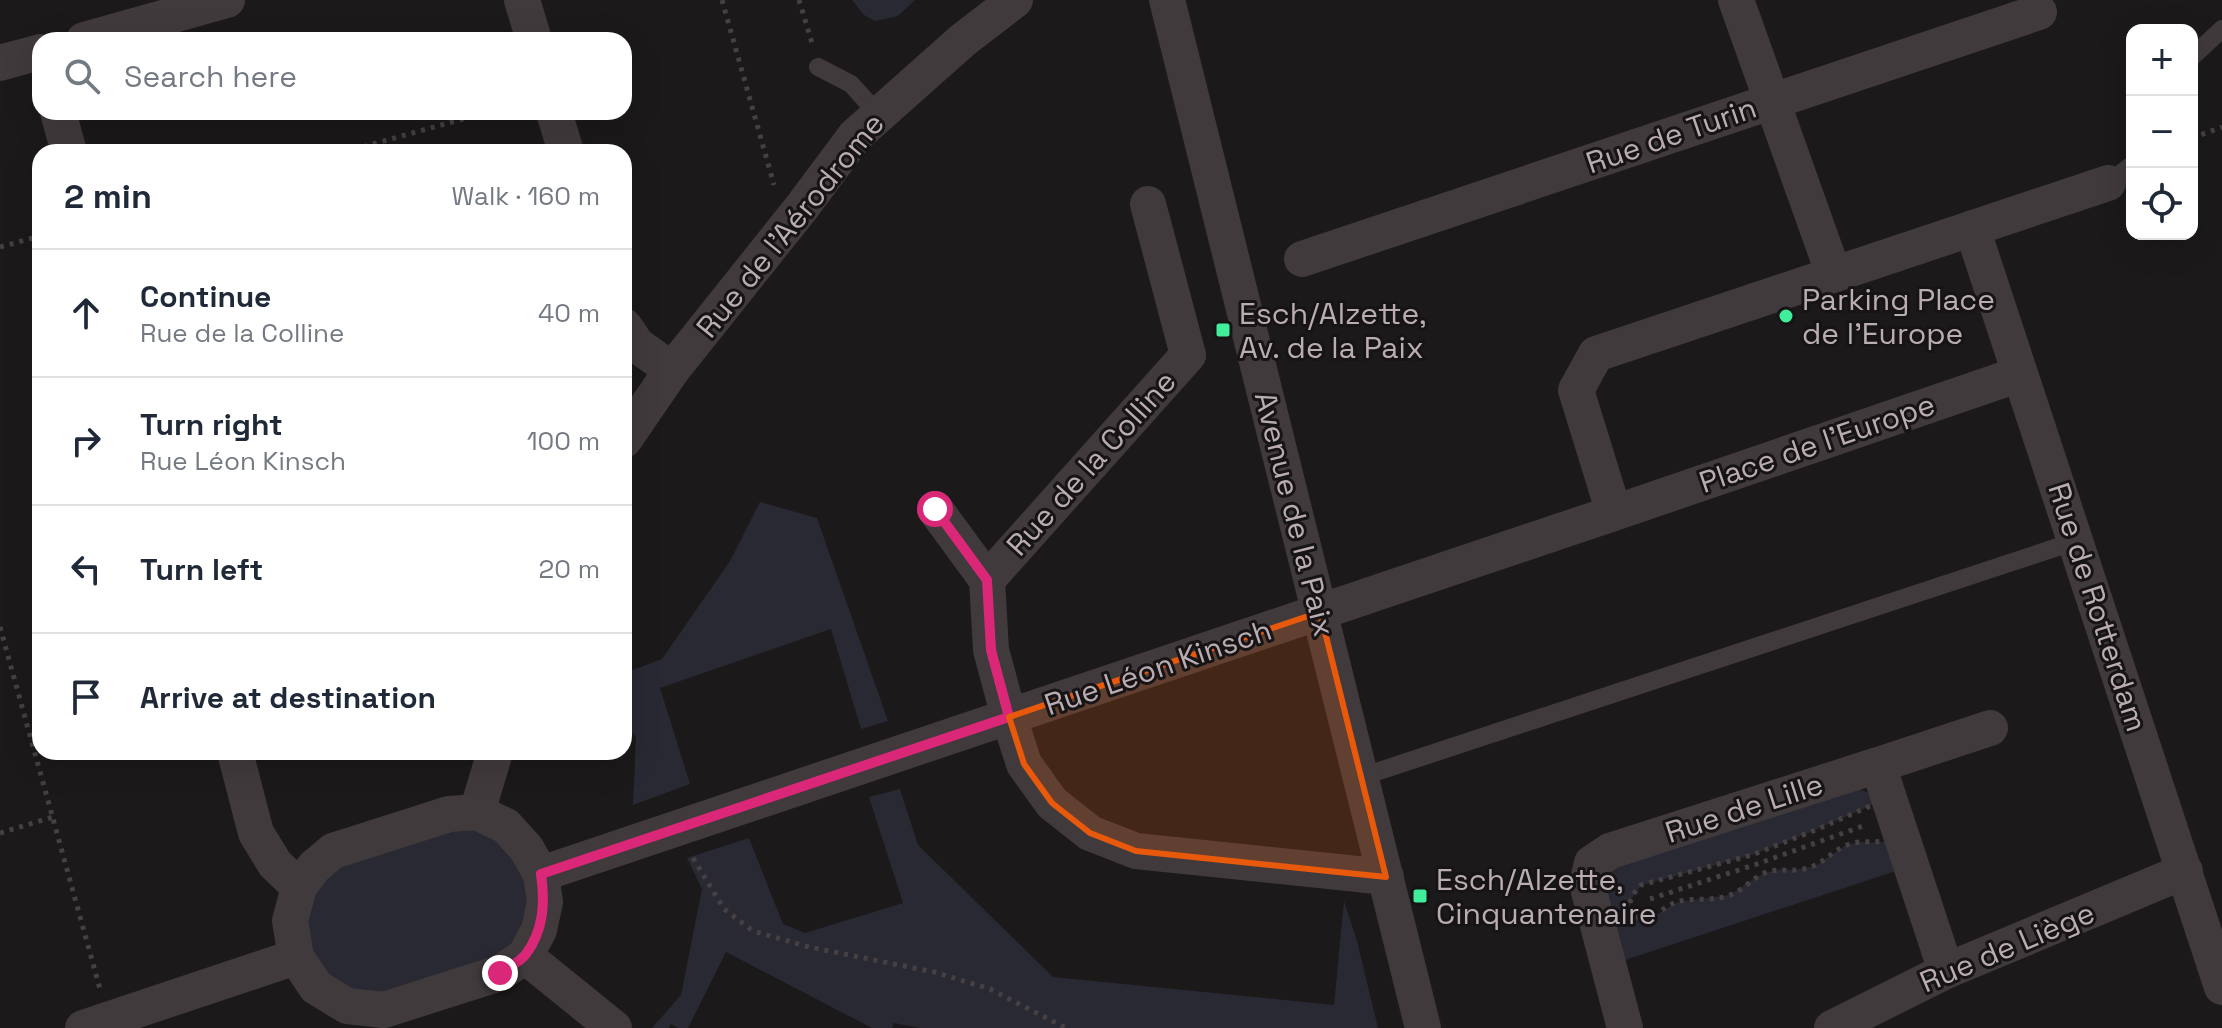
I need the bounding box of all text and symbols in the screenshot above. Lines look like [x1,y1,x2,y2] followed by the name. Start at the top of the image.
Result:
[2126,24,2198,240] map controls
[2126,24,2198,96] button: +
[32,32,632,120] search box
[60,54,104,98] icon: search
[124,57,297,96] text: Search here
[1581,88,1761,182] street label: Rue de Turin
[2126,96,2198,168] button: −
[687,105,893,345] street label: Rue de l'Aérodrome
[2126,168,2198,240] button: locate
[64,175,152,218] text: 2 min
[451,179,600,213] text: Walk · 160 m
[140,277,271,316] text: Continue
[1802,280,1995,353] place label: Parking Place de l'Europe
[64,291,108,335] icon: ahead
[1239,294,1426,367] place label: Esch/Alzette, Av. de la Paix
[538,296,600,330] text: 40 m
[1777,307,1795,325] marker: Parking Place de l'Europe
[140,316,344,350] text: Rue de la Colline
[1214,321,1232,339] marker: Esch/Alzette, Av. de la Paix
[998,362,1184,564] street label: Rue de la Colline
[1694,384,1940,502] street label: Place de l'Europe
[1246,388,1344,640] street label: Avenue de la Paix
[140,405,283,444] text: Turn right
[64,419,108,463] icon: right
[527,424,600,458] text: 100 m
[140,444,346,478] text: Rue Léon Kinsch
[2039,478,2157,736] street label: Rue de Rotterdam
[917,491,953,527] route start
[64,547,108,591] icon: left
[140,550,263,589] text: Turn left
[539,552,600,586] text: 20 m
[1039,610,1277,724] street label: Rue Léon Kinsch
[64,675,108,719] icon: arrive
[140,678,436,717] text: Arrive at destination
[1660,764,1828,852] street label: Rue de Lille
[1436,860,1656,933] place label: Esch/Alzette, Cinquantenaire
[1411,887,1429,905] marker: Esch/Alzette, Cinquantenaire
[1914,893,2100,1001] street label: Rue de Liège
[482,955,518,991] route end

